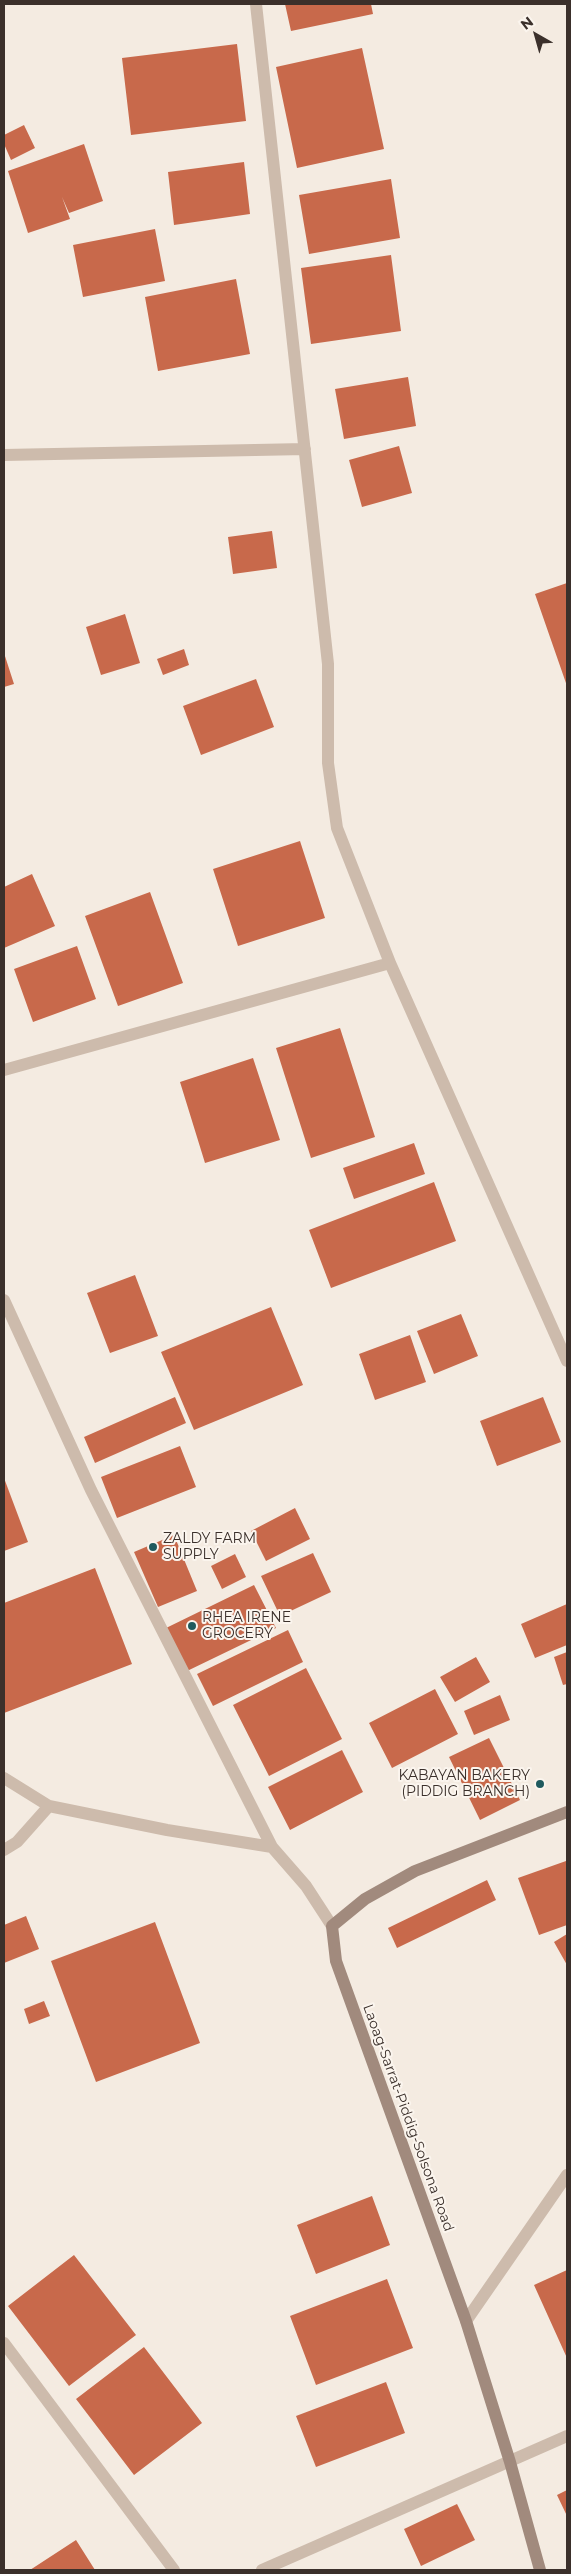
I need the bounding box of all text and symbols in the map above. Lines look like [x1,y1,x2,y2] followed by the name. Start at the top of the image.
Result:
[511,10,561,60] north arrow
[517,13,537,34] text: N
[163,1531,256,1564] place label: ZALDY FARM SUPPLY
[147,1541,159,1553] marker: ZALDY FARM SUPPLY
[202,1610,291,1642] place label: RHEA IRENE GROCERY
[186,1620,198,1632] marker: RHEA IRENE GROCERY
[398,1768,530,1800] place label: KABAYAN BAKERY (PIDDIG BRANCH)
[534,1778,546,1790] marker: KABAYAN BAKERY (PIDDIG BRANCH)
[359,2002,457,2234] street label: Laoag-Sarrat-Piddig-Solsona Road

